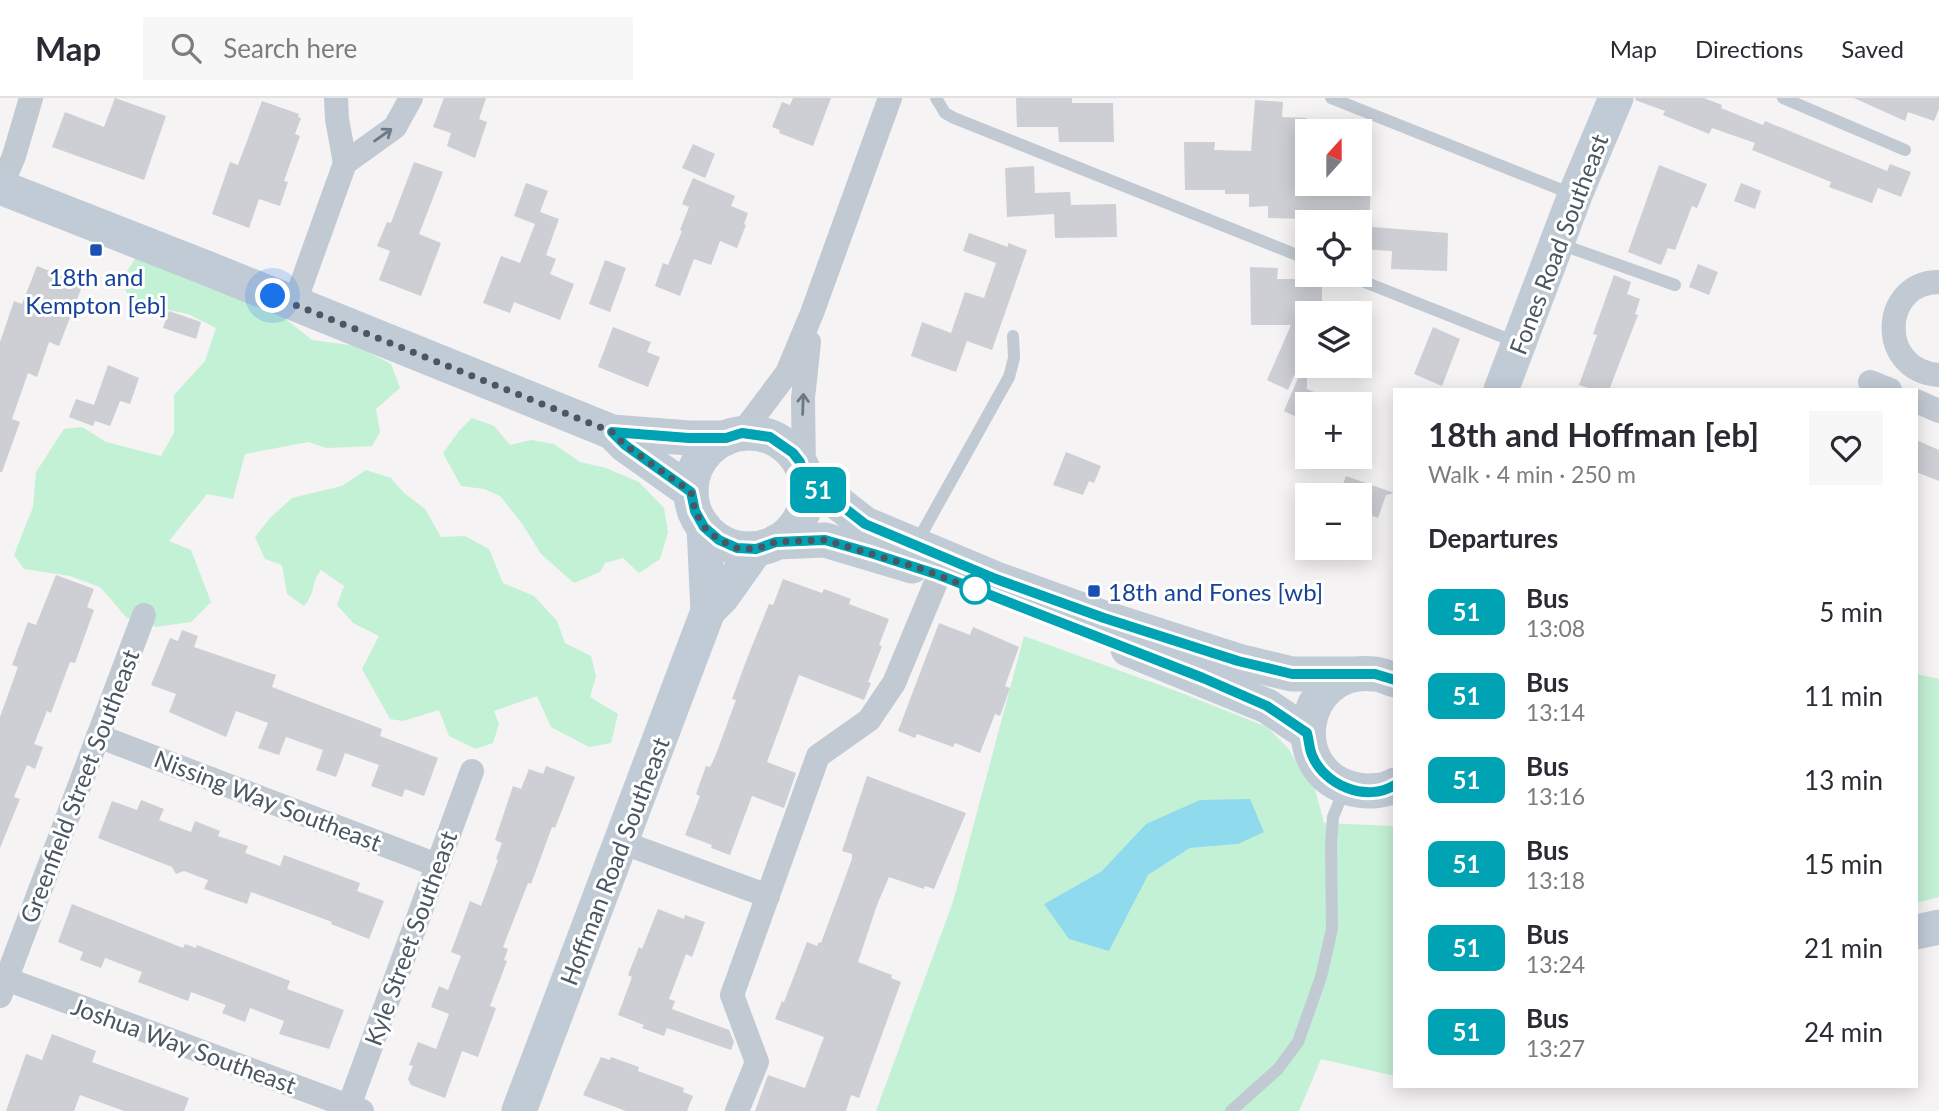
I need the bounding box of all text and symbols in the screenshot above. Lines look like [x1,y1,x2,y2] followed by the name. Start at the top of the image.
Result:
[143,17,633,80] search box
[35,28,101,68] text: Map
[167,29,205,67] icon: search
[223,32,357,64] text: Search here
[1610,34,1657,63] text: Map
[1695,34,1803,63] text: Directions
[1841,34,1904,63] text: Saved
[1295,119,1372,196] north arrow
[1295,119,1372,560] map controls
[373,128,393,142] one-way arrow
[1503,129,1614,358] street label: Fones Road Southeast
[1295,210,1372,287] button: locate
[88,242,104,258] marker: 18th and Kempton [eb]
[25,262,167,319] place label: 18th and Kempton [eb]
[255,278,290,313] your location
[1295,301,1372,378] button: layers
[1295,392,1372,469] button: +
[796,393,810,416] one-way arrow
[1809,411,1883,485] button: heart
[1428,414,1759,454] text: 18th and Hoffman [eb]
[1428,460,1636,488] text: Walk · 4 min · 250 m
[786,467,850,513] line badge: 51
[804,475,832,504] text: 51
[1295,483,1372,560] button: −
[1428,522,1558,554] text: Departures
[960,574,990,604] unlabelled marker
[1108,577,1323,606] place label: 18th and Fones [wb]
[1526,582,1569,614] text: Bus
[1086,583,1102,599] marker: 18th and Fones [wb]
[1819,596,1883,628] text: 5 min
[1453,597,1480,626] text: 51
[1526,614,1585,642] text: 13:08
[13,645,145,927] street label: Greenfield Street Southeast
[1526,666,1569,698] text: Bus
[1804,680,1883,712] text: 11 min
[1453,681,1480,710] text: 51
[1526,698,1585,726] text: 13:14
[553,732,675,989] street label: Hoffman Road Southeast
[150,743,386,857] street label: Nissing Way Southeast
[1526,750,1569,782] text: Bus
[1804,764,1883,796] text: 13 min
[1453,765,1480,794] text: 51
[1526,782,1585,810] text: 13:16
[358,826,462,1049] street label: Kyle Street Southeast
[1526,834,1569,866] text: Bus
[1804,848,1883,880] text: 15 min
[1453,849,1480,878] text: 51
[1526,866,1585,894] text: 13:18
[1526,918,1569,950] text: Bus
[1804,932,1883,964] text: 21 min
[1453,933,1480,962] text: 51
[1526,950,1585,978] text: 13:24
[68,991,301,1099] street label: Joshua Way Southeast
[1526,1002,1569,1034] text: Bus
[1804,1016,1883,1048] text: 24 min
[1453,1017,1480,1046] text: 51
[1526,1034,1585,1062] text: 13:27

